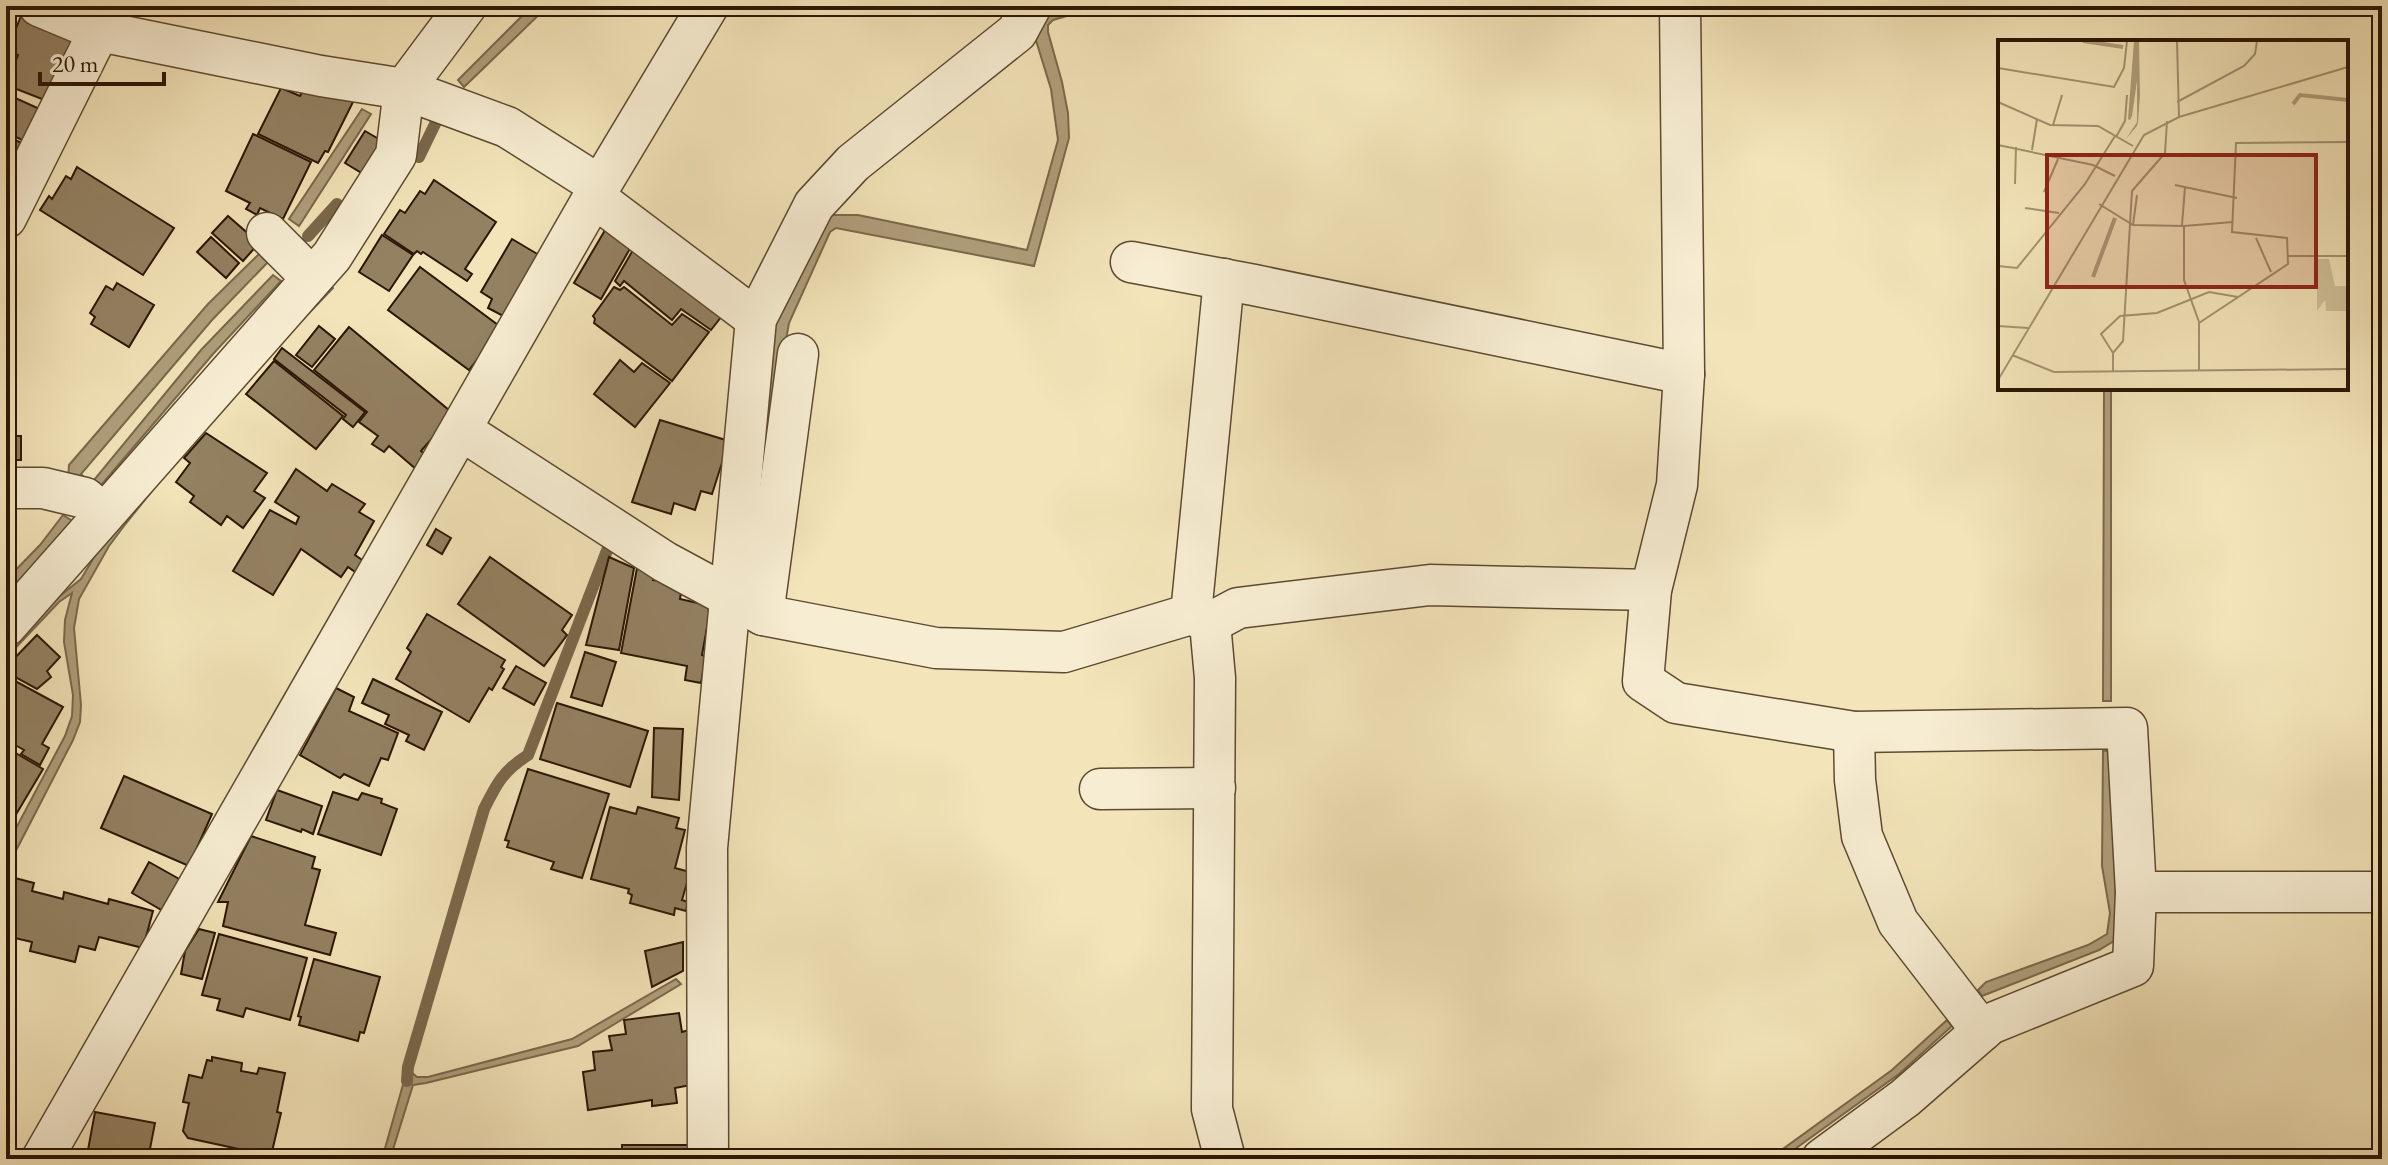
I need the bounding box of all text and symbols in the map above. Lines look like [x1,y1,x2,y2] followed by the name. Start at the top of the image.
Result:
[40,36,164,86] scale bar
[1998,40,2348,390] inset map
[52,48,99,79] text: 20 m

